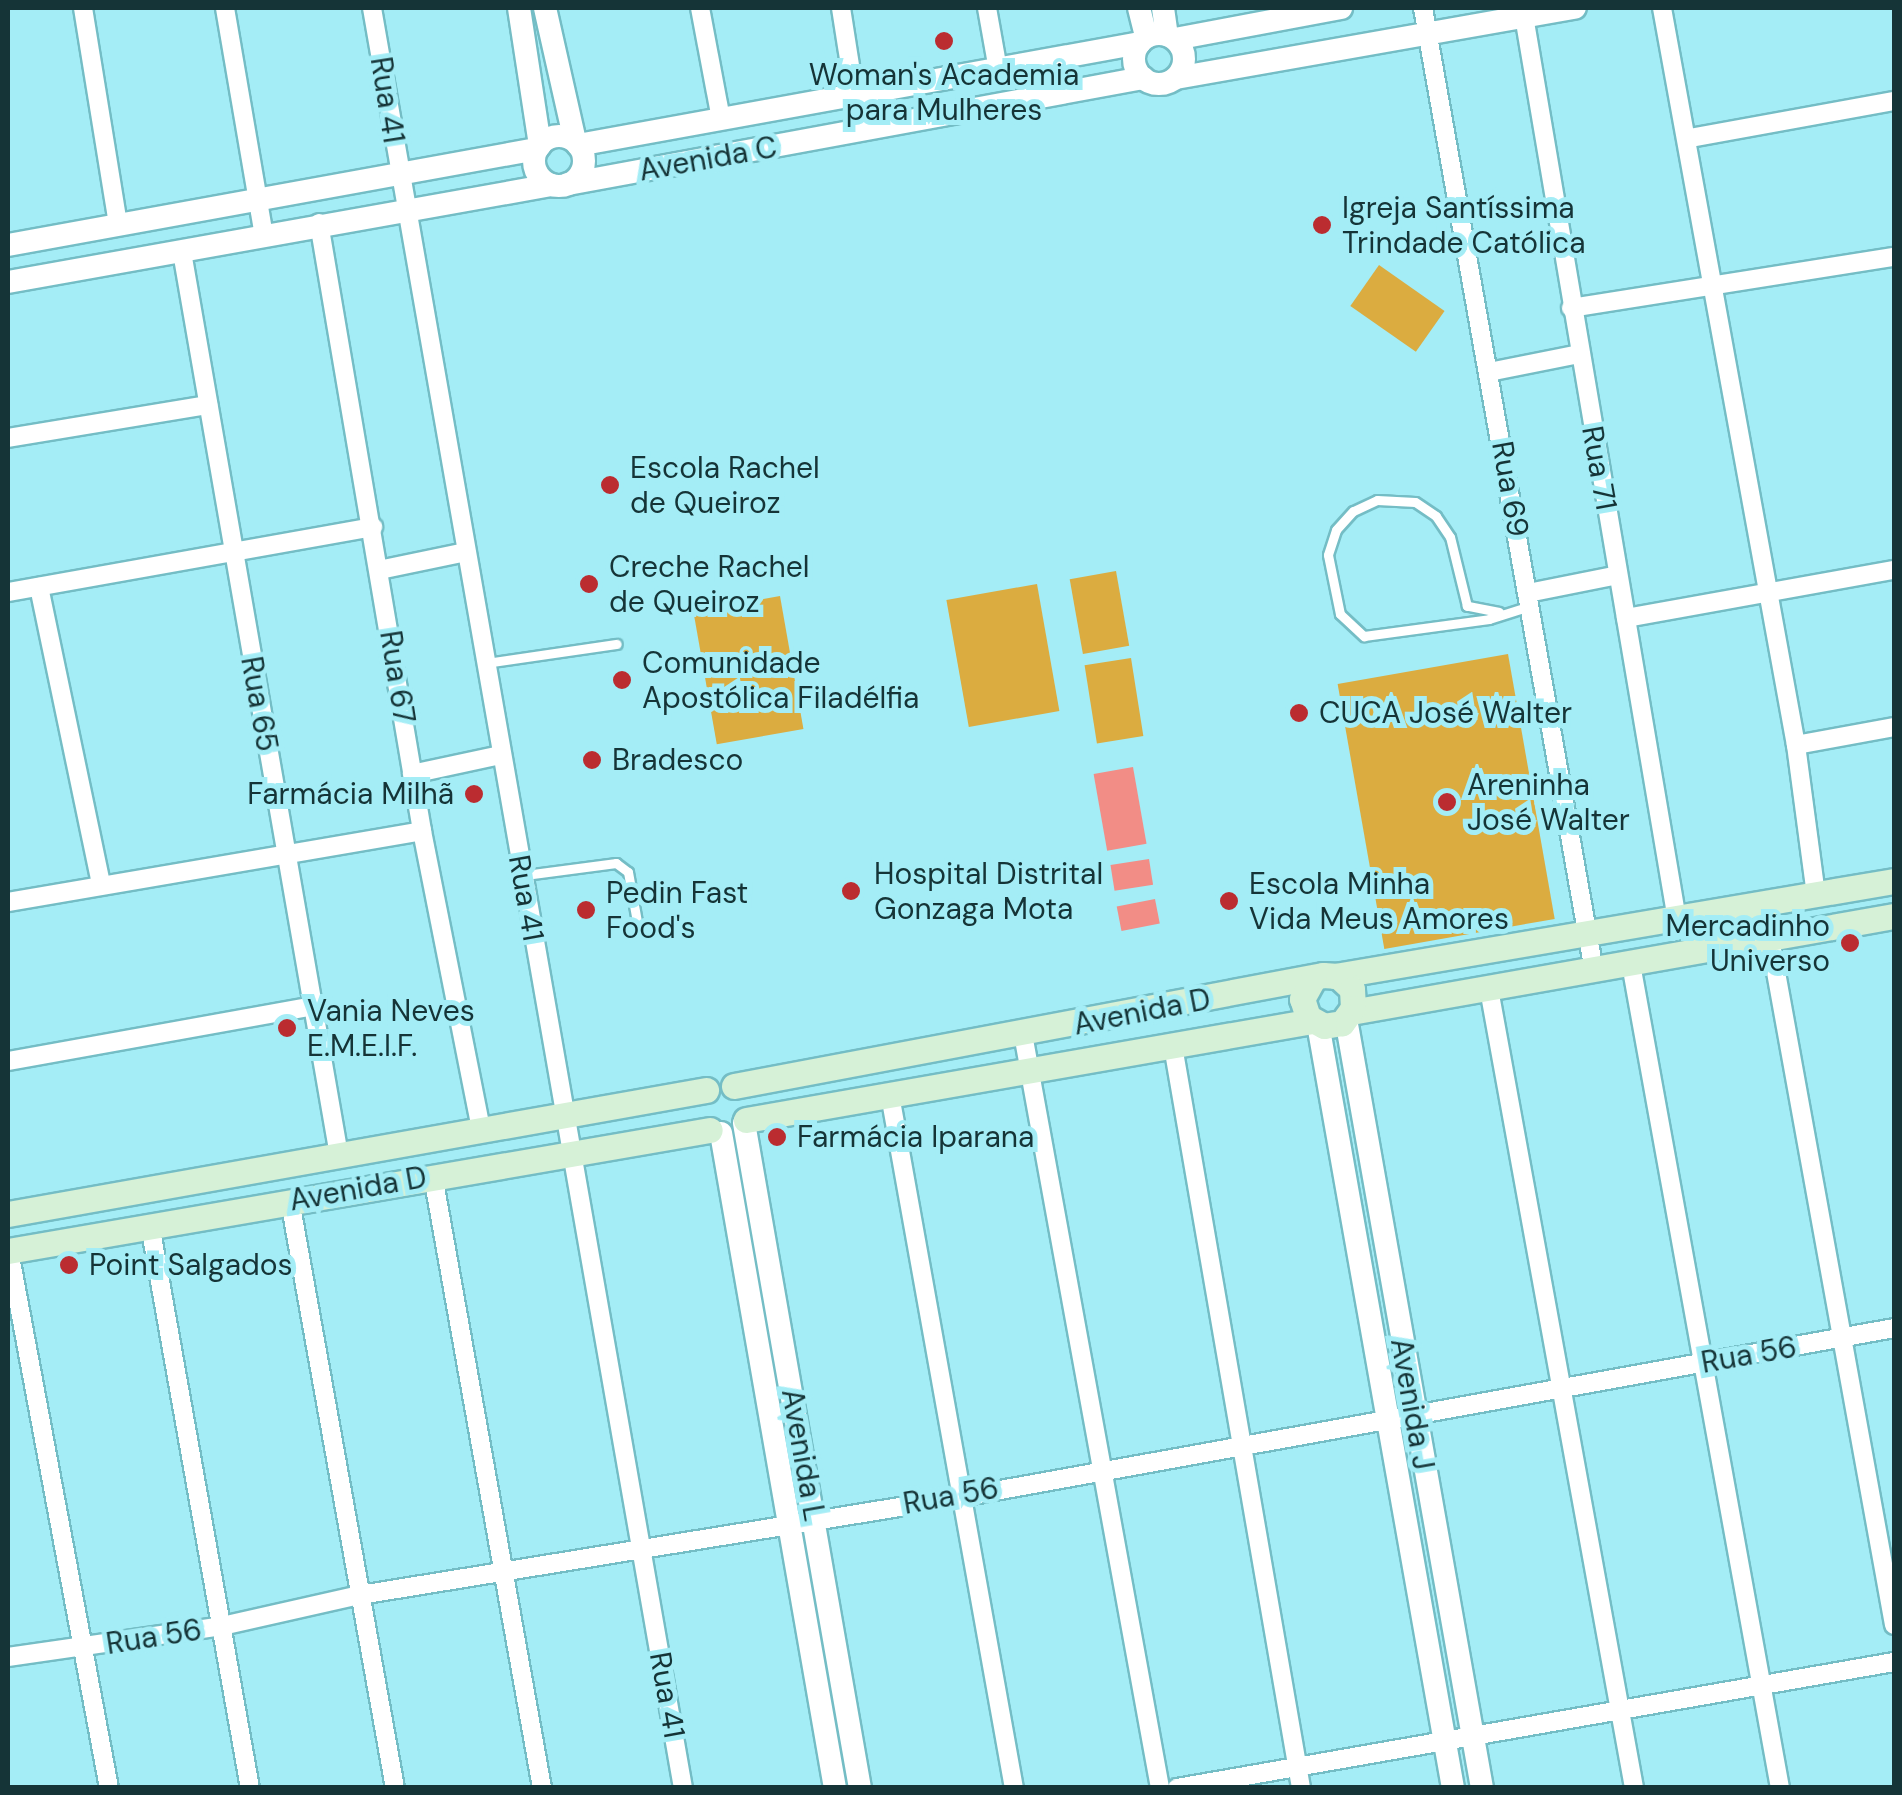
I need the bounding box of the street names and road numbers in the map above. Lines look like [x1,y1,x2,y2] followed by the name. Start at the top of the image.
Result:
[362,54,412,146] street label: Rua 41
[636,129,780,189] street label: Avenida C
[1574,423,1624,513] street label: Rua 71
[1484,438,1536,540] street label: Rua 69
[372,628,422,726] street label: Rua 67
[233,654,285,754] street label: Rua 65
[501,852,551,944] street label: Rua 41
[1071,981,1213,1043] street label: Avenida D
[287,1159,429,1219] street label: Avenida D
[1698,1329,1800,1381] street label: Rua 56
[1383,1335,1441,1473] street label: Avenida J
[774,1386,832,1524] street label: Avenida L
[900,1470,1002,1522] street label: Rua 56
[104,1612,204,1662] street label: Rua 56
[642,1649,692,1741] street label: Rua 41

